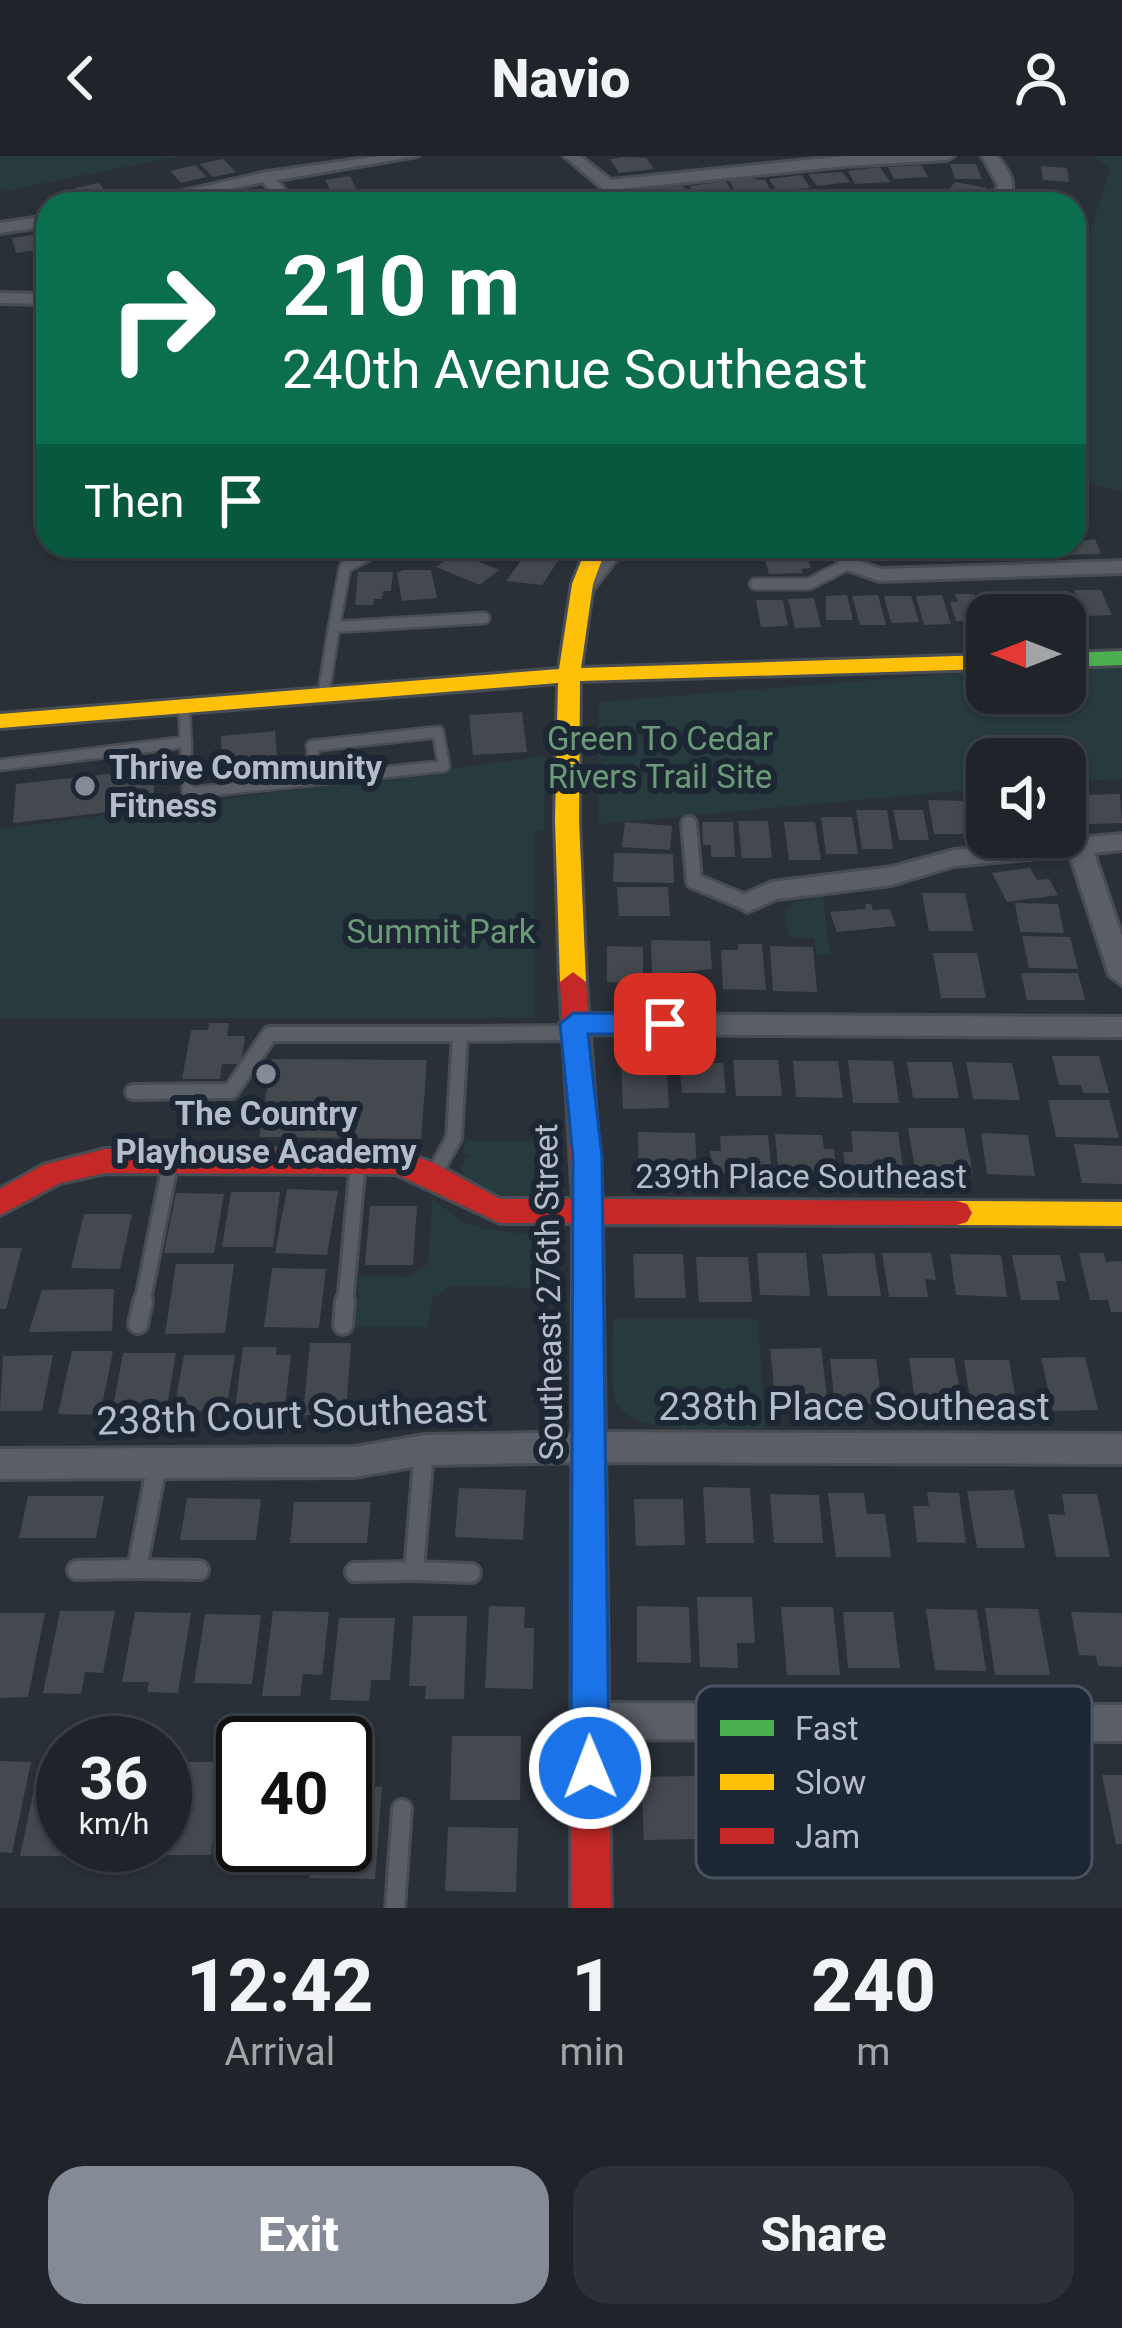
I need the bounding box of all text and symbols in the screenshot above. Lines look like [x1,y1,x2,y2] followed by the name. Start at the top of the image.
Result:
[48,45,114,111] icon: back
[1008,45,1074,111] icon: person
[491,47,631,110] text: Navio
[282,237,520,336] text: 210 m
[84,240,240,396] icon: right
[282,338,867,401] text: 240th Avenue Southeast
[208,468,274,534] icon: arrive
[84,475,184,528] text: Then
[966,594,1086,714] north arrow
[966,594,1086,858] map controls
[547,719,773,796] park label: Green To Cedar Rivers Trail Site
[966,738,1086,858] button: sound
[109,748,383,825] place label: Thrive Community Fitness
[72,773,98,799] marker: Thrive Community Fitness
[346,912,536,951] park label: Summit Park
[614,973,716,1075] pin
[632,991,698,1057] icon: arrive
[253,1061,279,1087] marker: The Country Playhouse Academy
[115,1094,417,1171] place label: The Country Playhouse Academy
[526,1123,571,1461] street label: Southeast 276th Street
[635,1157,967,1196] street label: 239th Place Southeast
[658,1384,1050,1430] street label: 238th Place Southeast
[96,1385,488,1445] street label: 238th Court Southeast
[696,1686,1092,1878] legend
[527,1705,653,1831] position arrow
[795,1709,858,1748] text: Fast
[216,1716,372,1872] speed limit sign: 40
[80,1743,148,1814] text: 36
[795,1763,866,1802] text: Slow
[79,1806,149,1841] text: km/h
[795,1817,860,1856] text: Jam
[186,1944,373,2029] text: 12:42
[571,1944,613,2029] text: 1
[811,1944,936,2029] text: 240
[224,2029,335,2075] text: Arrival
[560,2029,625,2075] text: min
[856,2029,890,2075] text: m
[48,2166,549,2304] button: Exit
[573,2166,1074,2304] button: Share

